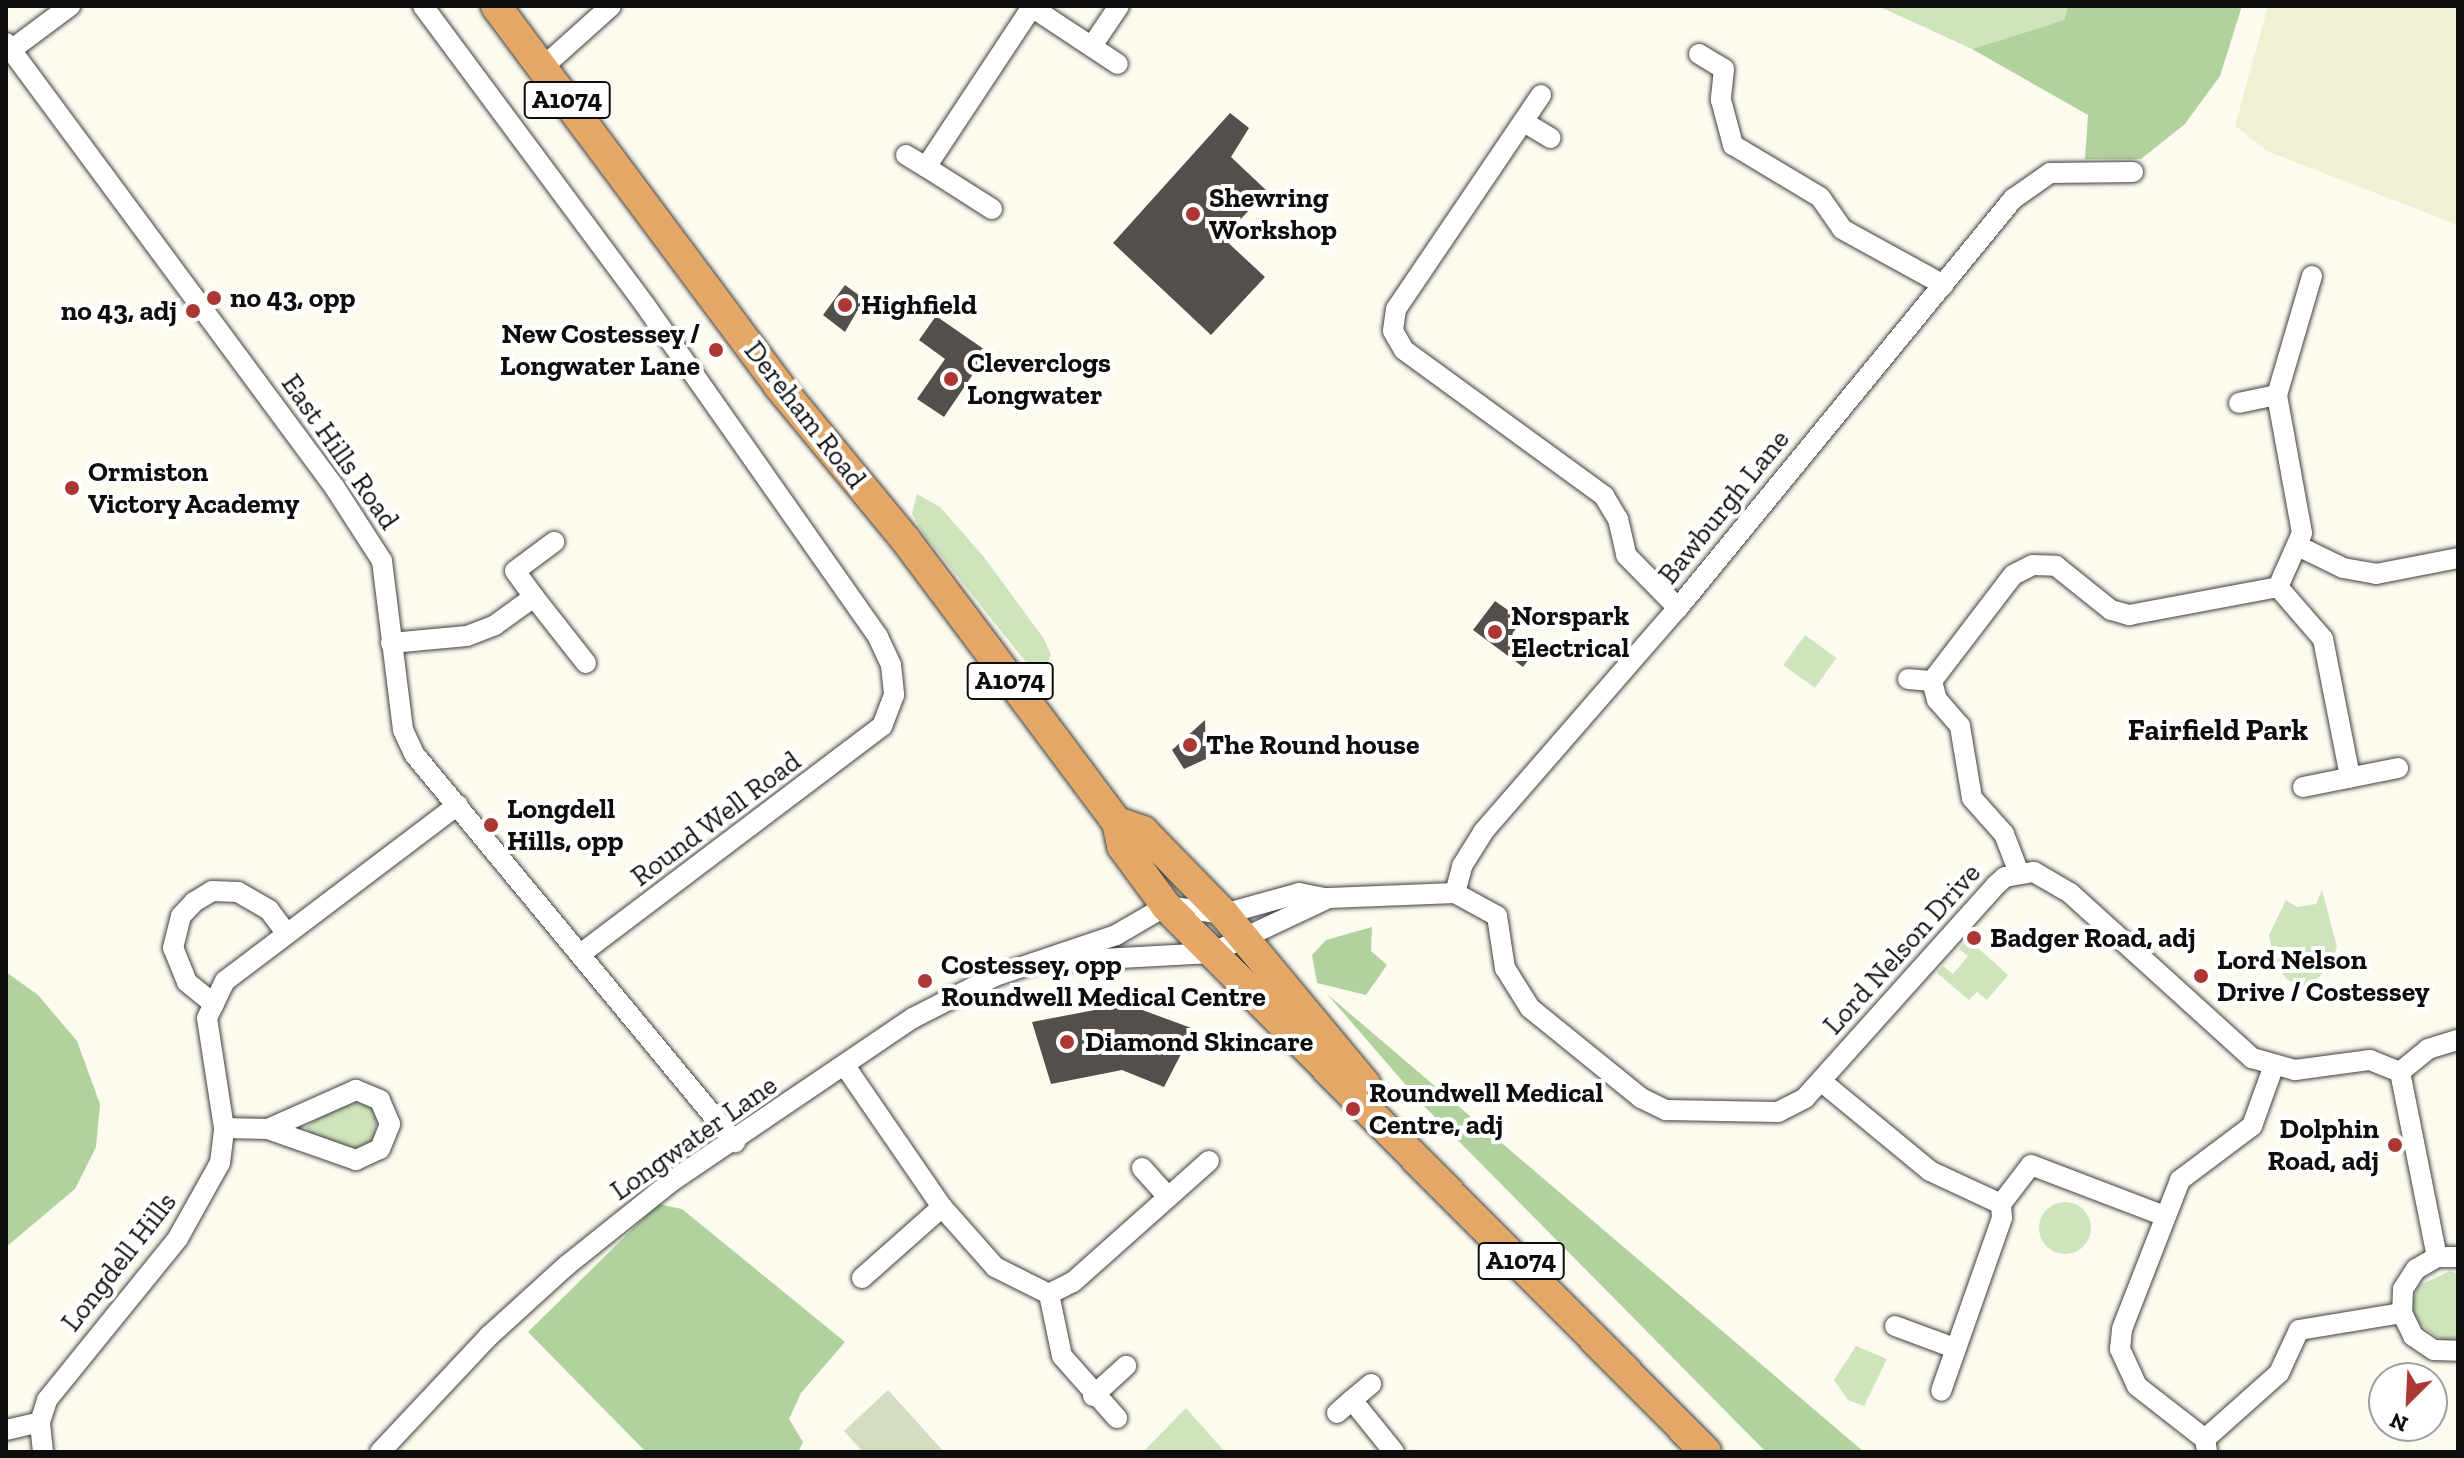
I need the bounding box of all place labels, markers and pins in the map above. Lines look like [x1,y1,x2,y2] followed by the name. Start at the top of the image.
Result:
[1209,181,1337,247] place label: Shewring Workshop
[1184,205,1202,223] marker: Shewring Workshop
[230,281,355,315] place label: no 43, opp
[861,288,977,322] place label: Highfield
[205,289,223,307] marker: no 43, opp
[61,294,177,328] place label: no 43, adj
[836,296,854,314] marker: Highfield
[184,302,202,320] marker: no 43, adj
[500,317,700,383] place label: New Costessey / Longwater Lane
[707,341,725,359] marker: New Costessey / Longwater Lane
[967,346,1111,412] place label: Cleverclogs Longwater
[942,370,960,388] marker: Cleverclogs Longwater
[88,455,301,521] place label: Ormiston Victory Academy
[63,479,81,497] marker: Ormiston Victory Academy
[1511,599,1629,665] place label: Norspark Electrical
[1486,623,1504,641] marker: Norspark Electrical
[1206,728,1419,762] place label: The Round house
[1181,736,1199,754] marker: The Round house
[507,792,623,858] place label: Longdell Hills, opp
[482,816,500,834] marker: Longdell Hills, opp
[1990,921,2196,955] place label: Badger Road, adj
[1965,929,1983,947] marker: Badger Road, adj
[2217,943,2430,1009] place label: Lord Nelson Drive / Costessey
[941,948,1266,1014] place label: Costessey, opp Roundwell Medical Centre
[2192,967,2210,985] marker: Lord Nelson Drive / Costessey
[916,972,934,990] marker: Costessey, opp Roundwell Medical Centre
[1085,1025,1313,1059] place label: Diamond Skincare
[1056,1031,1078,1053] marker: Diamond Skincare
[1369,1076,1603,1142] place label: Roundwell Medical Centre, adj
[1344,1100,1362,1118] marker: Roundwell Medical Centre, adj
[2268,1112,2379,1178] place label: Dolphin Road, adj
[2386,1136,2404,1154] marker: Dolphin Road, adj

